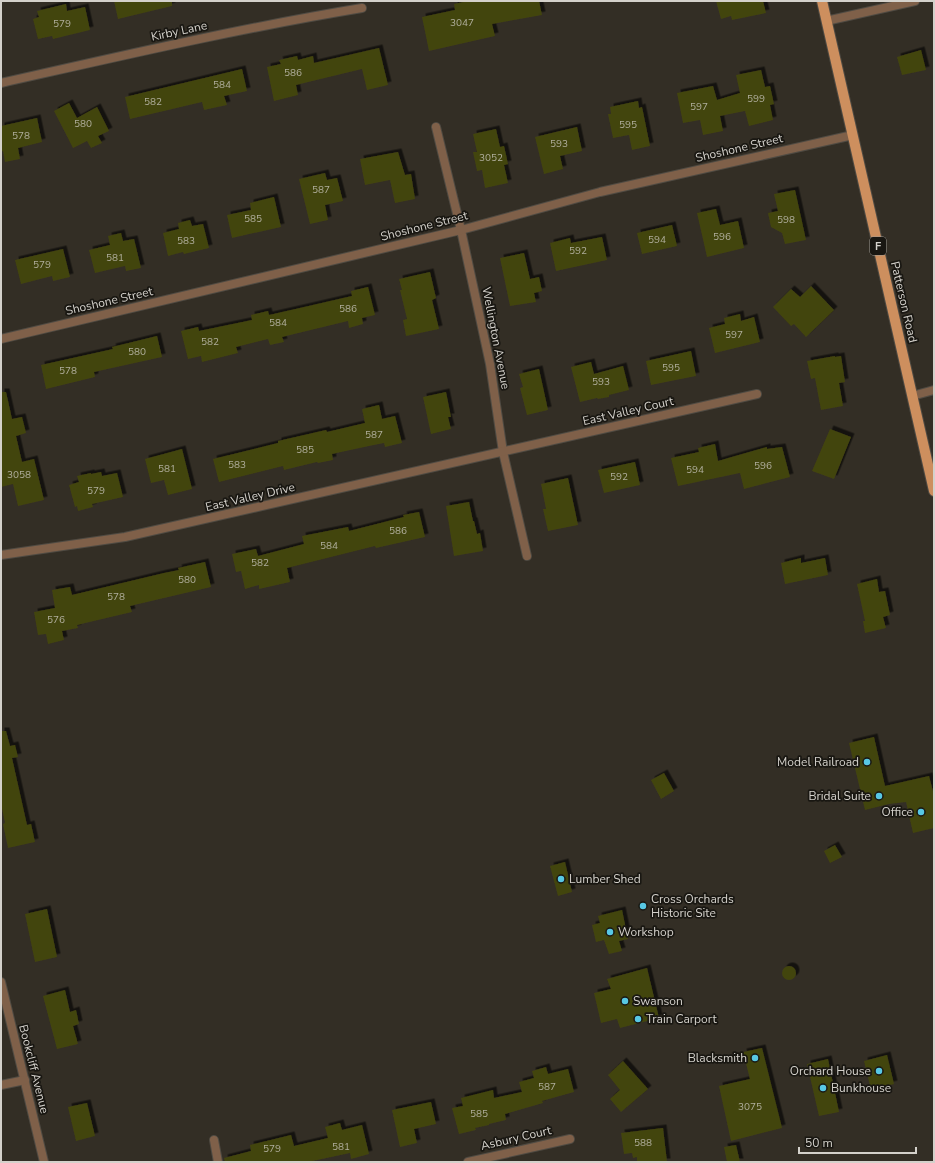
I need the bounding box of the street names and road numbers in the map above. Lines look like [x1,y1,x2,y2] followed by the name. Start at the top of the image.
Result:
[150,17,208,45] street label: Kirby Lane
[694,130,785,166] street label: Shoshone Street
[379,207,470,245] street label: Shoshone Street
[870,237,886,255] road number: F
[887,260,921,344] street label: Patterson Road
[64,283,155,319] street label: Shoshone Street
[478,285,514,391] street label: Wellington Avenue
[581,393,676,429] street label: East Valley Court
[204,479,296,515] street label: East Valley Drive
[15,1023,53,1115] street label: Bookcliff Avenue
[479,1122,554,1154] street label: Asbury Court

